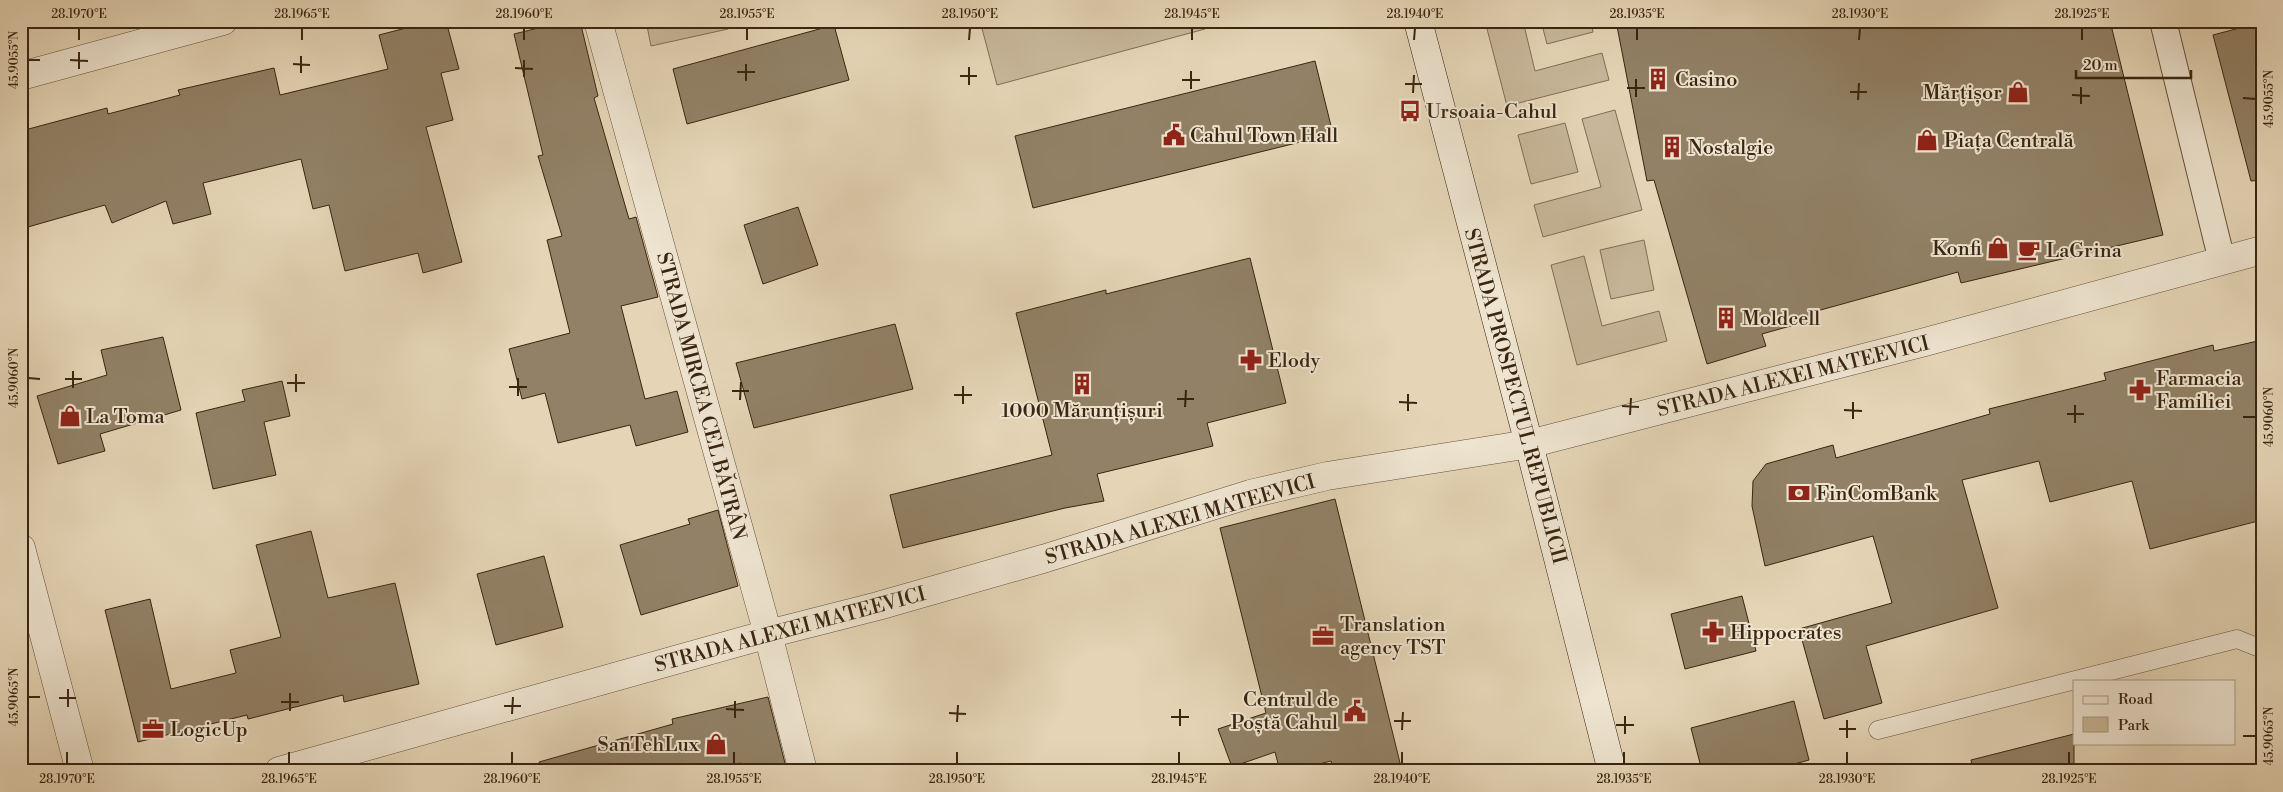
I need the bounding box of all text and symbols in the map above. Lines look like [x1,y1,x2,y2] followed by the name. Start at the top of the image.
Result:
[51,7,107,22] text: 28.1970°E
[274,7,330,22] text: 28.1965°E
[496,7,553,22] text: 28.1960°E
[720,7,774,22] text: 28.1955°E
[942,7,998,22] text: 28.1950°E
[1164,7,1220,22] text: 28.1945°E
[1387,7,1443,22] text: 28.1940°E
[1610,7,1665,22] text: 28.1935°E
[1832,7,1888,22] text: 28.1930°E
[2054,7,2110,22] text: 28.1925°E
[7,31,22,89] text: 45.9055°N
[2076,48,2190,80] scale bar
[2083,56,2118,75] text: 20 m
[1645,66,1671,92] building icon: Casino
[1675,68,1737,93] place label: Casino
[2262,70,2277,128] text: 45.9055°N
[2005,79,2031,105] shop icon: Mărțișor
[1923,81,2002,106] place label: Mărțișor
[1397,98,1423,124] bus stop icon: Ursoaia-Cahul
[1426,100,1557,125] place label: Ursoaia-Cahul
[1161,122,1187,148] public building icon: Cahul Town Hall
[1190,124,1338,149] place label: Cahul Town Hall
[1914,127,1940,153] shop icon: Piața Centrală
[1944,129,2074,154] place label: Piața Centrală
[1659,134,1685,160] building icon: Nostalgie
[1688,136,1773,161] place label: Nostalgie
[1458,226,1572,567] street label: STRADA PROSPECTUL REPUBLICII
[1985,235,2011,261] shop icon: Konfi
[1932,237,1982,262] place label: Konfi
[2016,237,2042,263] cafe icon: LaGrina
[2046,239,2123,264] place label: LaGrina
[650,249,752,543] street label: STRADA MIRCEA CEL BĂTRÂN
[1713,305,1739,331] building icon: Moldcell
[1742,307,1820,332] place label: Moldcell
[1655,331,1932,423] street label: STRADA ALEXEI MATEEVICI
[1238,347,1264,373] pharmacy icon: Elody
[7,348,22,408] text: 45.9060°N
[1268,349,1321,374] place label: Elody
[2156,367,2242,415] place label: Farmacia Familiei
[1069,371,1095,397] building icon: 1000 Mărunțișuri
[2127,377,2153,403] pharmacy icon: Farmacia Familiei
[2262,387,2277,447] text: 45.9060°N
[1001,399,1163,424] place label: 1000 Mărunțișuri
[57,403,83,429] shop icon: La Toma
[86,405,165,430] place label: La Toma
[1043,470,1319,571] street label: STRADA ALEXEI MATEEVICI
[1786,480,1812,506] bank icon: FinComBank
[1816,482,1938,507] place label: FinComBank
[652,582,929,679] street label: STRADA ALEXEI MATEEVICI
[1340,613,1446,661] place label: Translation agency TST
[1700,619,1726,645] pharmacy icon: Hippocrates
[1730,621,1842,646] place label: Hippocrates
[1310,623,1336,649] office icon: Translation agency TST
[7,668,22,726] text: 45.9065°N
[2073,680,2236,744] legend
[1231,688,1338,736] place label: Centrul de Poștă Cahul
[2118,690,2153,709] text: Road
[1342,698,1368,724] public building icon: Centrul de Poștă Cahul
[2262,707,2277,765] text: 45.9065°N
[140,716,166,742] office icon: LogicUp
[2118,716,2150,735] text: Park
[170,718,248,743] place label: LogicUp
[703,731,729,757] shop icon: SanTehLux
[597,733,700,758] place label: SanTehLux
[39,772,95,787] text: 28.1970°E
[261,772,317,787] text: 28.1965°E
[484,772,541,787] text: 28.1960°E
[707,772,761,787] text: 28.1955°E
[929,772,985,787] text: 28.1950°E
[1151,772,1207,787] text: 28.1945°E
[1374,772,1430,787] text: 28.1940°E
[1597,772,1652,787] text: 28.1935°E
[1819,772,1875,787] text: 28.1930°E
[2041,772,2097,787] text: 28.1925°E

